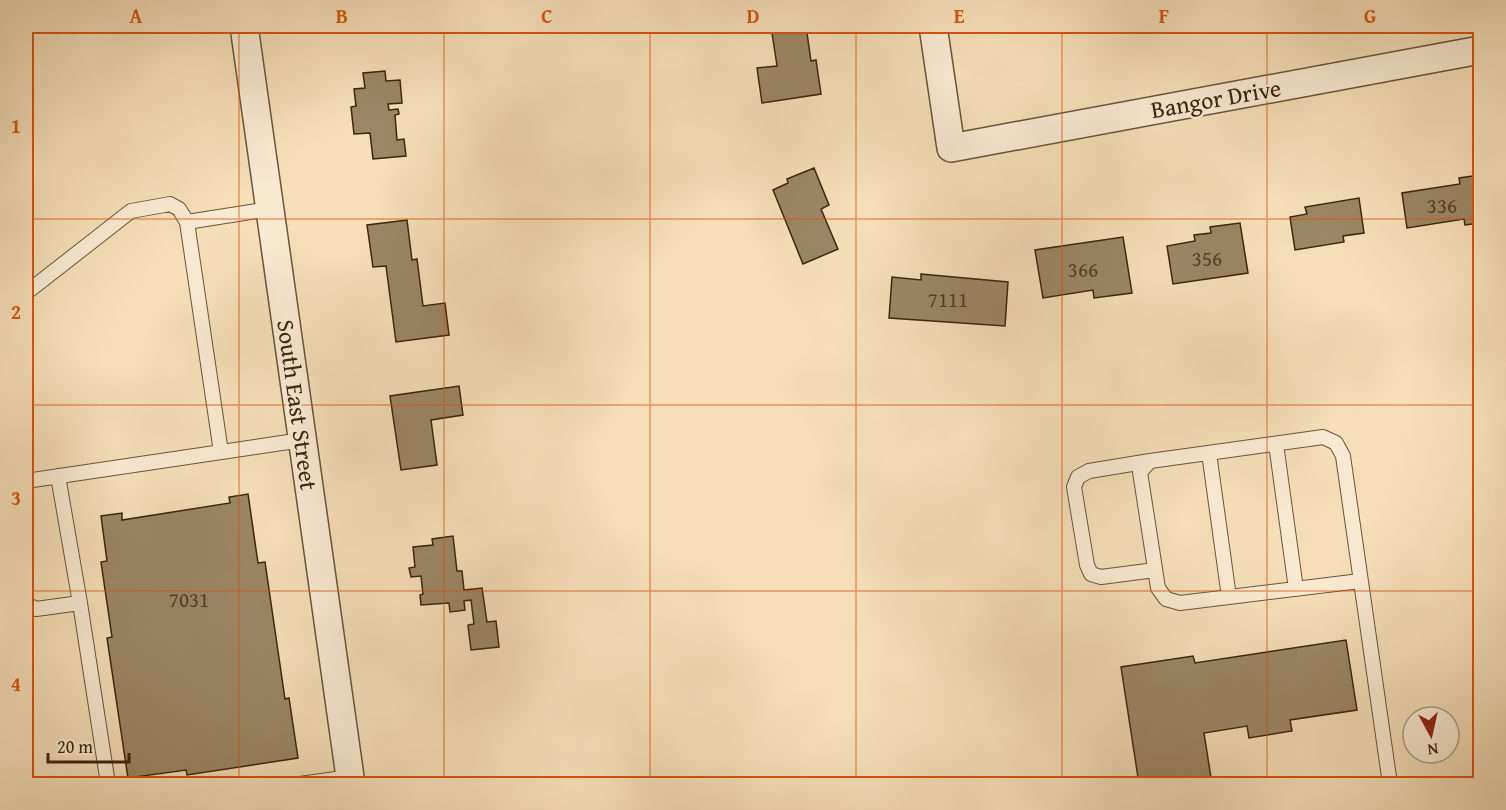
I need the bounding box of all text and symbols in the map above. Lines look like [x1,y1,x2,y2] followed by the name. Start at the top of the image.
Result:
[130,1,143,30] text: A
[336,1,348,30] text: B
[541,1,553,30] text: C
[746,1,760,30] text: D
[954,1,965,30] text: E
[1159,1,1169,30] text: F
[1364,1,1376,30] text: G
[1148,70,1284,127] street label: Bangor Drive
[11,111,21,140] text: 1
[1427,190,1457,221] house number: 336
[1192,243,1222,274] house number: 356
[1068,254,1098,285] house number: 366
[928,284,968,315] house number: 7111
[11,297,21,326] text: 2
[268,317,327,493] street label: South East Street
[11,483,21,512] text: 3
[169,584,209,615] house number: 7031
[11,669,21,698] text: 4
[1401,705,1461,765] north arrow
[48,726,129,764] scale bar
[57,733,93,760] text: 20 m
[1426,737,1440,763] text: N

